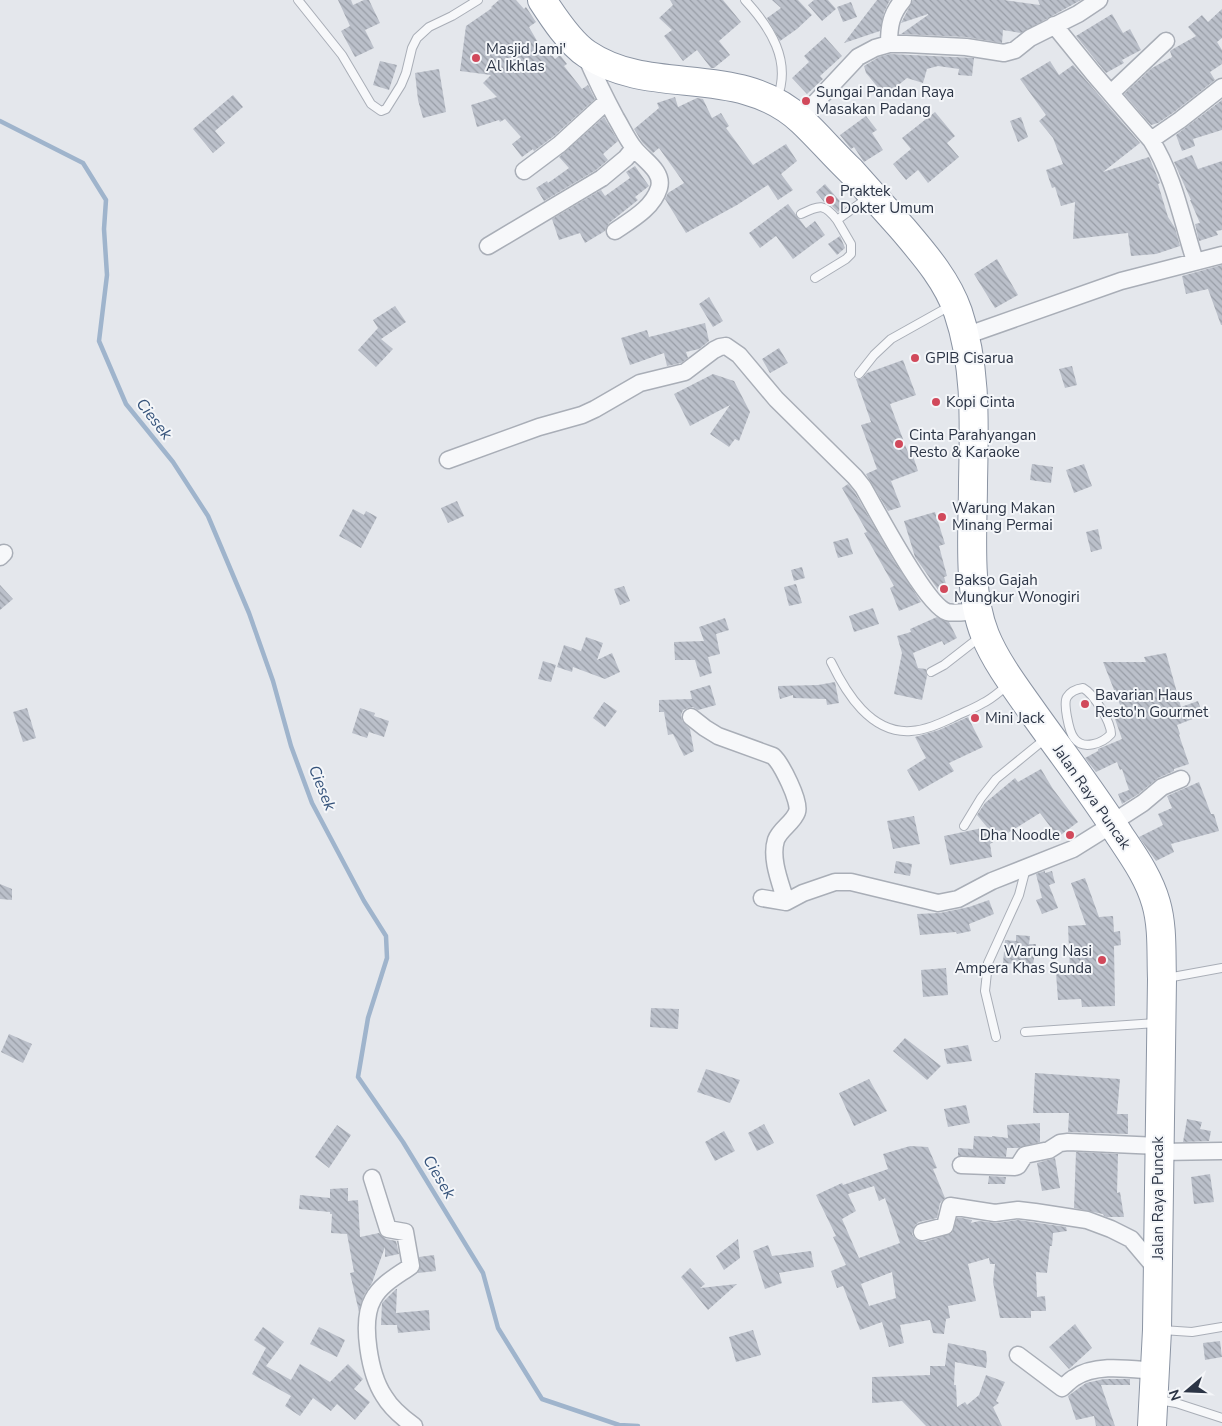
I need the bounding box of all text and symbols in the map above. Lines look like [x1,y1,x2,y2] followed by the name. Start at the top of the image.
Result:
[486,39,566,76] place label: Masjid Jami' Al Ikhlas
[470,52,482,64] marker: Masjid Jami' Al Ikhlas
[816,82,954,119] place label: Sungai Pandan Raya Masakan Padang
[800,95,812,107] marker: Sungai Pandan Raya Masakan Padang
[840,181,934,218] place label: Praktek Dokter Umum
[824,194,836,206] marker: Praktek Dokter Umum
[925,348,1014,368] place label: GPIB Cisarua
[909,352,921,364] marker: GPIB Cisarua
[946,392,1015,412] place label: Kopi Cinta
[131,394,178,445] water label: Ciesek
[930,396,942,408] marker: Kopi Cinta
[909,425,1036,462] place label: Cinta Parahyangan Resto & Karaoke
[893,438,905,450] marker: Cinta Parahyangan Resto & Karaoke
[952,498,1055,535] place label: Warung Makan Minang Permai
[936,511,948,523] marker: Warung Makan Minang Permai
[954,570,1080,607] place label: Bakso Gajah Mungkur Wonogiri
[938,583,950,595] marker: Bakso Gajah Mungkur Wonogiri
[1095,685,1209,722] place label: Bavarian Haus Resto'n Gourmet
[1079,698,1091,710] marker: Bavarian Haus Resto'n Gourmet
[985,708,1045,728] place label: Mini Jack
[969,712,981,724] marker: Mini Jack
[1048,740,1136,854] street label: Jalan Raya Puncak
[303,762,341,815] water label: Ciesek
[980,825,1060,845] place label: Dha Noodle
[1064,829,1076,841] marker: Dha Noodle
[955,941,1092,978] place label: Warung Nasi Ampera Khas Sunda
[1096,954,1108,966] marker: Warung Nasi Ampera Khas Sunda
[1148,1136,1168,1261] street label: Jalan Raya Puncak
[417,1151,461,1204] water label: Ciesek
[1162,1366,1212,1416] north arrow
[1164,1387,1186,1403] text: N

